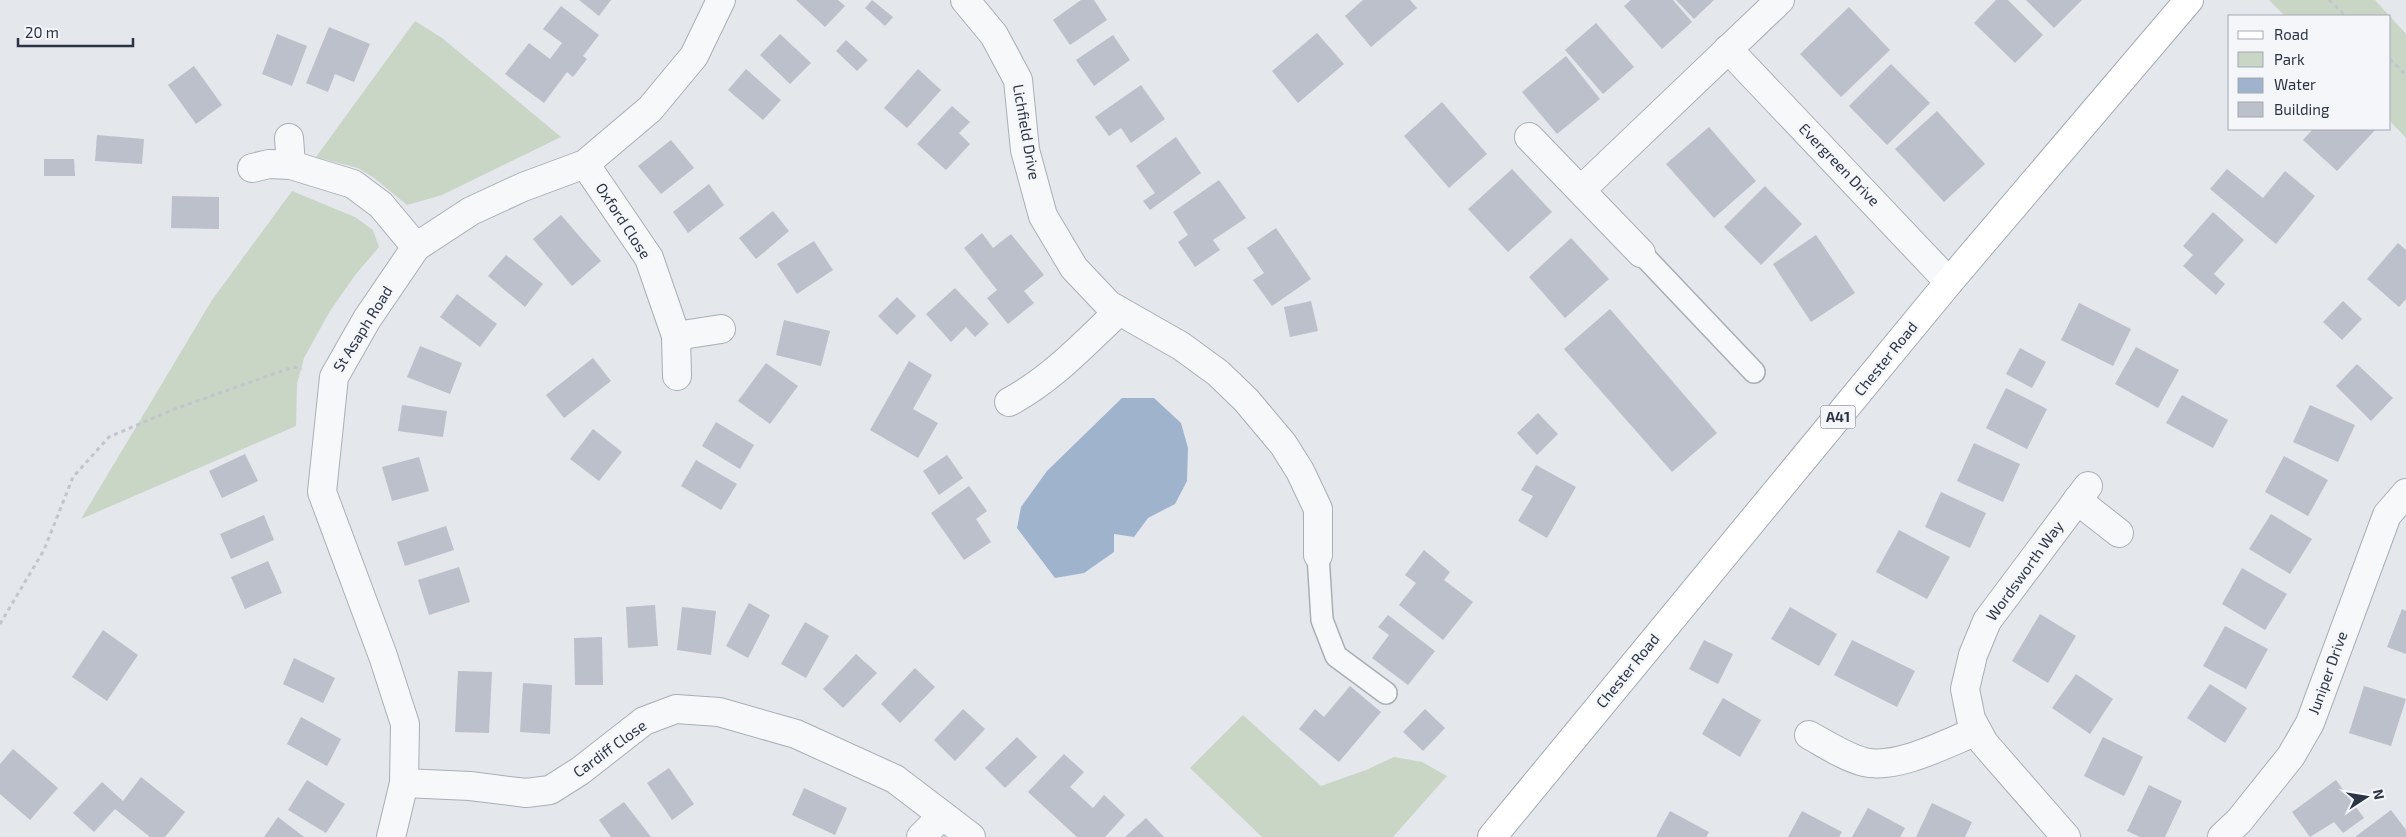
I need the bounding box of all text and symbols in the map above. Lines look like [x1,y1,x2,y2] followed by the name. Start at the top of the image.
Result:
[18,15,132,47] scale bar
[2228,15,2391,130] legend
[25,23,59,41] text: 20 m
[2274,25,2309,43] text: Road
[2274,50,2305,68] text: Park
[2274,75,2316,93] text: Water
[1010,83,1044,181] street label: Lichfield Drive
[2274,100,2330,118] text: Building
[1796,119,1884,209] street label: Evergreen Drive
[593,179,655,262] street label: Oxford Close
[329,282,396,375] street label: St Asaph Road
[1850,318,1921,399] street label: Chester Road
[1820,406,1856,428] road number: A41
[1982,517,2067,624] street label: Wordsworth Way
[2304,628,2350,717] street label: Juniper Drive
[1592,630,1663,711] street label: Chester Road
[569,716,650,781] street label: Cardiff Close
[2341,772,2391,822] north arrow
[2370,787,2389,801] text: N

